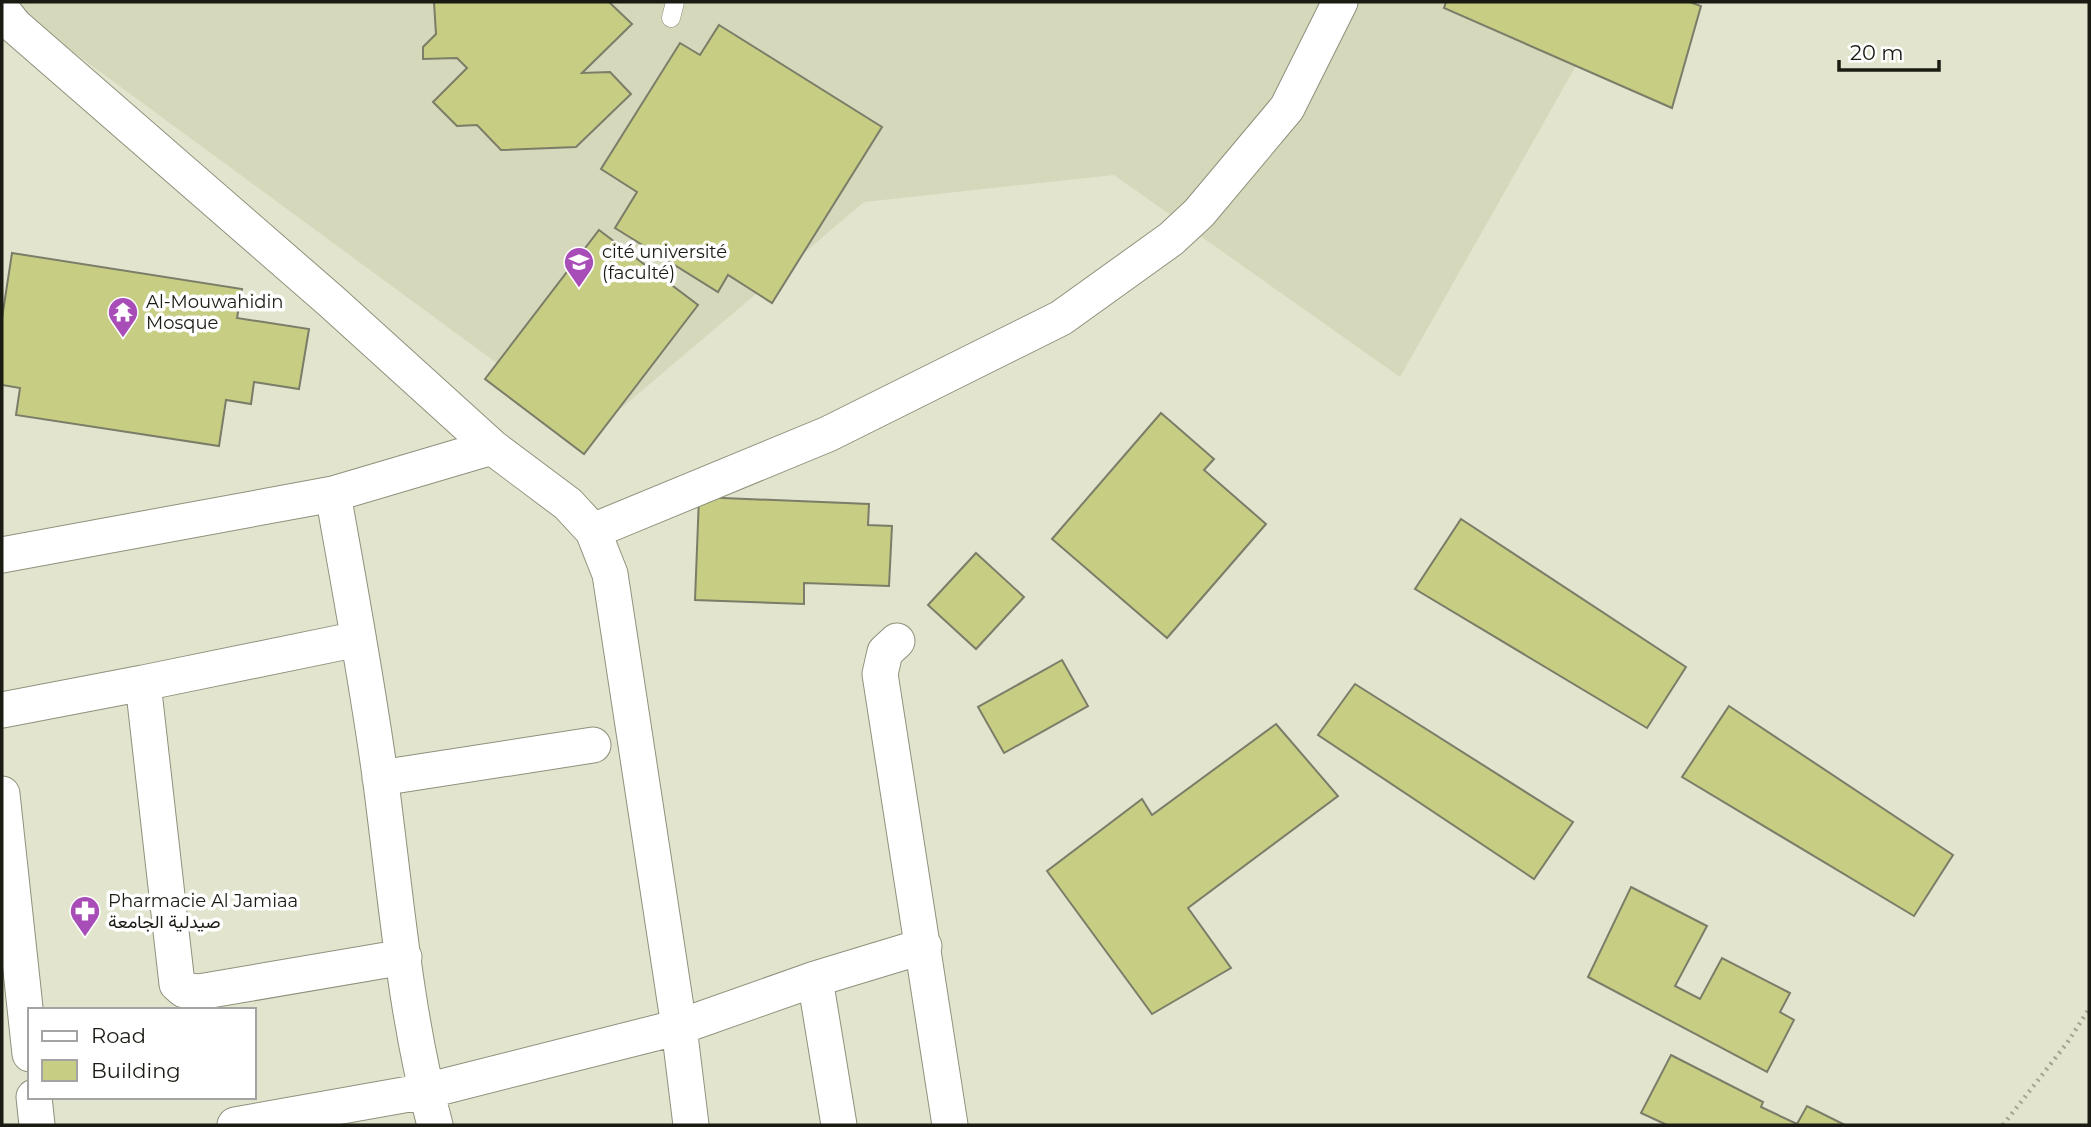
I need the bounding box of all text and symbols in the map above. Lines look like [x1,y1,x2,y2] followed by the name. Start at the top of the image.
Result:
[1839,28,1939,72] scale bar
[1850,40,1904,65] text: 20 m
[602,241,727,284] place label: cité université (faculté)
[562,245,596,289] school or university icon: cité université (faculté)
[146,291,284,334] place label: Al-Mouwahidin Mosque
[106,295,140,339] temple icon: Al-Mouwahidin Mosque
[108,890,298,933] place label: Pharmacie Al Jamiaa صيدلية الجامعة
[68,894,102,938] pharmacy icon: Pharmacie Al Jamiaa صيدلية الجامعة
[28,1008,256,1099] legend
[91,1023,146,1048] text: Road
[91,1058,181,1083] text: Building

